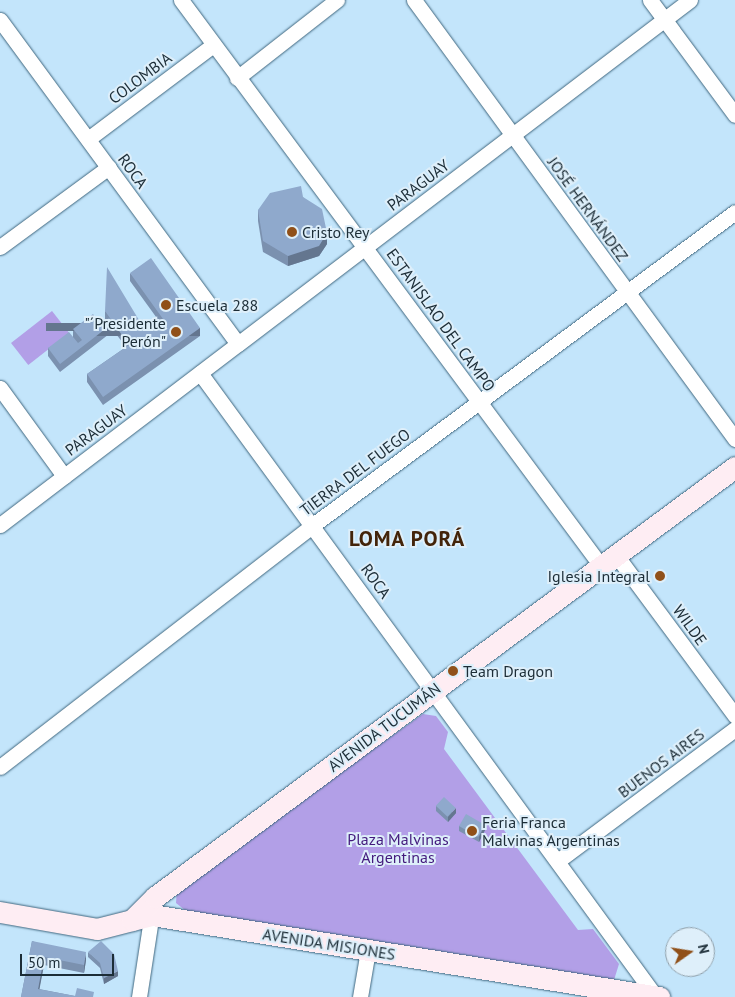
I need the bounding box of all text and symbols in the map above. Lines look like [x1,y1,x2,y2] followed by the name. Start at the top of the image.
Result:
[105,48,175,108] street label: COLOMBIA
[114,150,152,192] street label: ROCA
[544,153,632,265] street label: JOSÉ HERNÁNDEZ
[383,155,453,215] street label: PARAGUAY
[302,222,369,242] place label: Cristo Rey
[286,226,298,238] marker: Cristo Rey
[383,245,499,395] street label: ESTANISLAO DEL CAMPO
[176,295,258,315] place label: Escuela 288
[160,299,172,311] marker: Escuela 288
[85,313,166,351] place label: "´Presidente Perón"
[170,326,182,338] marker: "´Presidente Perón"
[61,400,131,460] street label: PARAGUAY
[296,424,414,520] street label: TIERRA DEL FUEGO
[347,526,467,552] district label: LOMA PORÁ
[357,560,395,602] street label: ROCA
[547,566,650,586] place label: Iglesia Integral
[654,570,666,582] marker: Iglesia Integral
[669,601,711,649] street label: WILDE
[463,661,553,681] place label: Team Dragon
[447,665,459,677] marker: Team Dragon
[323,678,445,776] street label: AVENIDA TUCUMÁN
[614,724,708,802] street label: BUENOS AIRES
[482,812,620,850] place label: Feria Franca Malvinas Argentinas
[466,825,478,837] marker: Feria Franca Malvinas Argentinas
[347,829,449,867] park label: Plaza Malvinas Argentinas
[261,924,397,964] street label: AVENIDA MISIONES
[665,927,715,977] north arrow
[694,942,713,955] text: N
[22,944,116,976] scale bar
[28,953,61,972] text: 50 m

